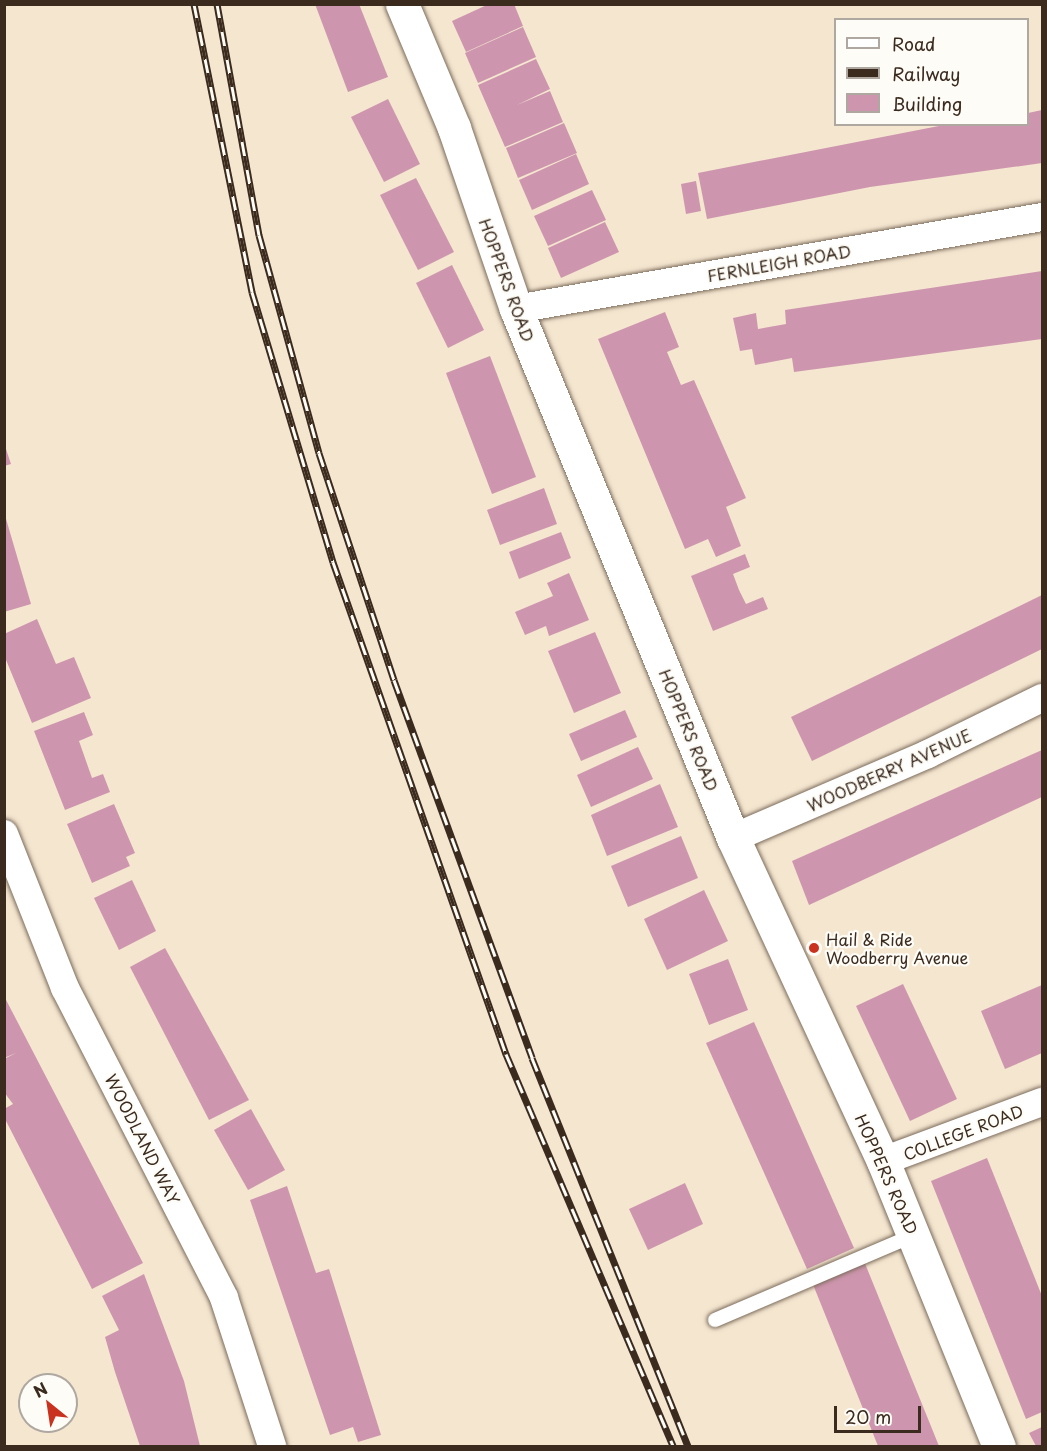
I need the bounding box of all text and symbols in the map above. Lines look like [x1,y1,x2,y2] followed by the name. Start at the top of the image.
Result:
[834,18,1029,126] legend
[892,30,936,57] text: Road
[892,60,960,87] text: Railway
[892,90,962,117] text: Building
[476,215,538,345] street label: HOPPERS ROAD
[705,241,853,285] street label: FERNLEIGH ROAD
[655,666,723,794] street label: HOPPERS ROAD
[804,725,974,815] street label: WOODBERRY AVENUE
[826,929,969,967] place label: Hail & Ride Woodberry Avenue
[807,941,821,955] marker: Hail & Ride Woodberry Avenue
[102,1071,184,1207] street label: WOODLAND WAY
[899,1100,1027,1164] street label: COLLEGE ROAD
[852,1110,922,1238] street label: HOPPERS ROAD
[18,1373,78,1433] north arrow
[29,1376,51,1403] text: N
[837,1394,924,1432] scale bar
[845,1403,891,1430] text: 20 m

